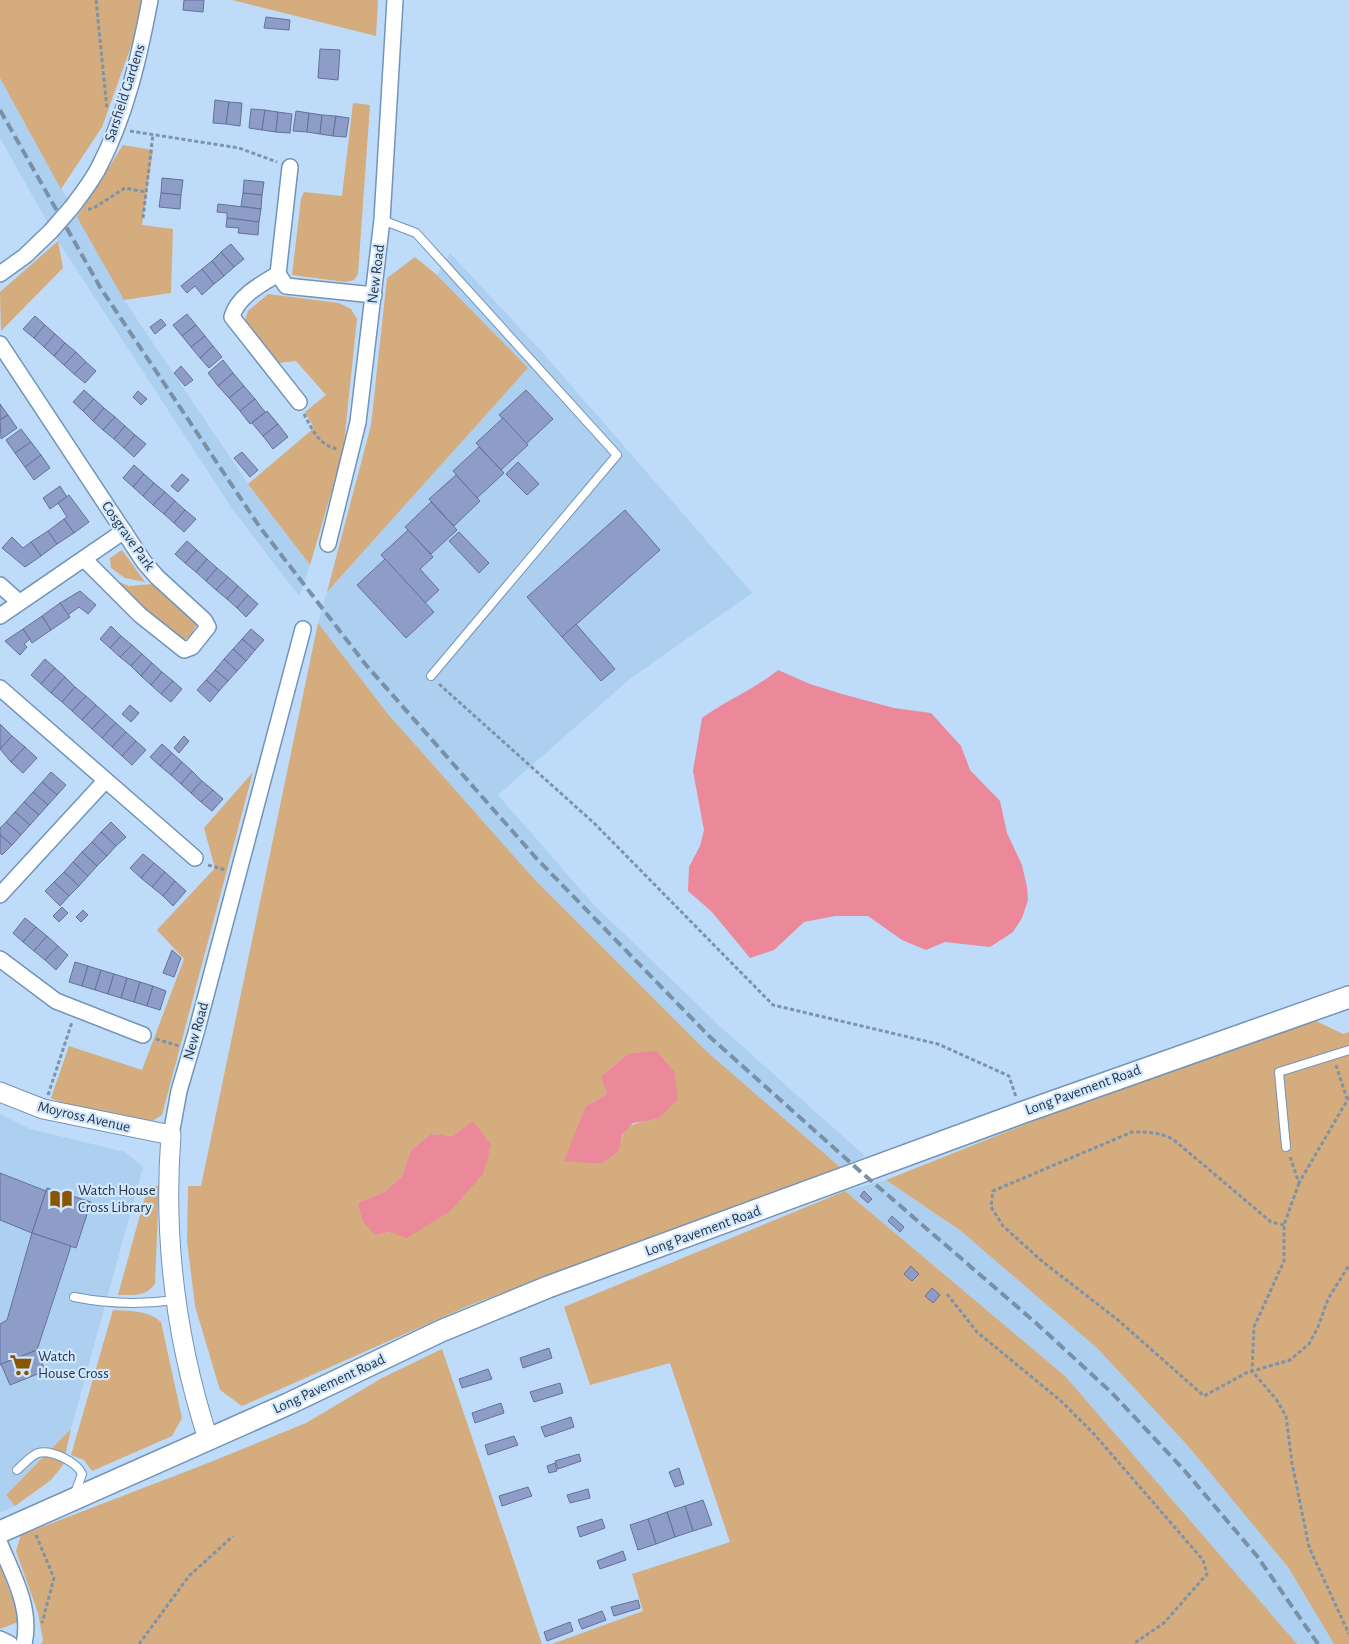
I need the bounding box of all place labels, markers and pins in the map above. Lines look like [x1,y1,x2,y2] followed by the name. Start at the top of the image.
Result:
[78,1183,156,1215] place label: Watch House Cross Library
[48,1186,74,1212] library icon: Watch House Cross Library
[38,1349,109,1381] place label: Watch House Cross
[8,1352,34,1378] supermarket icon: Watch House Cross

